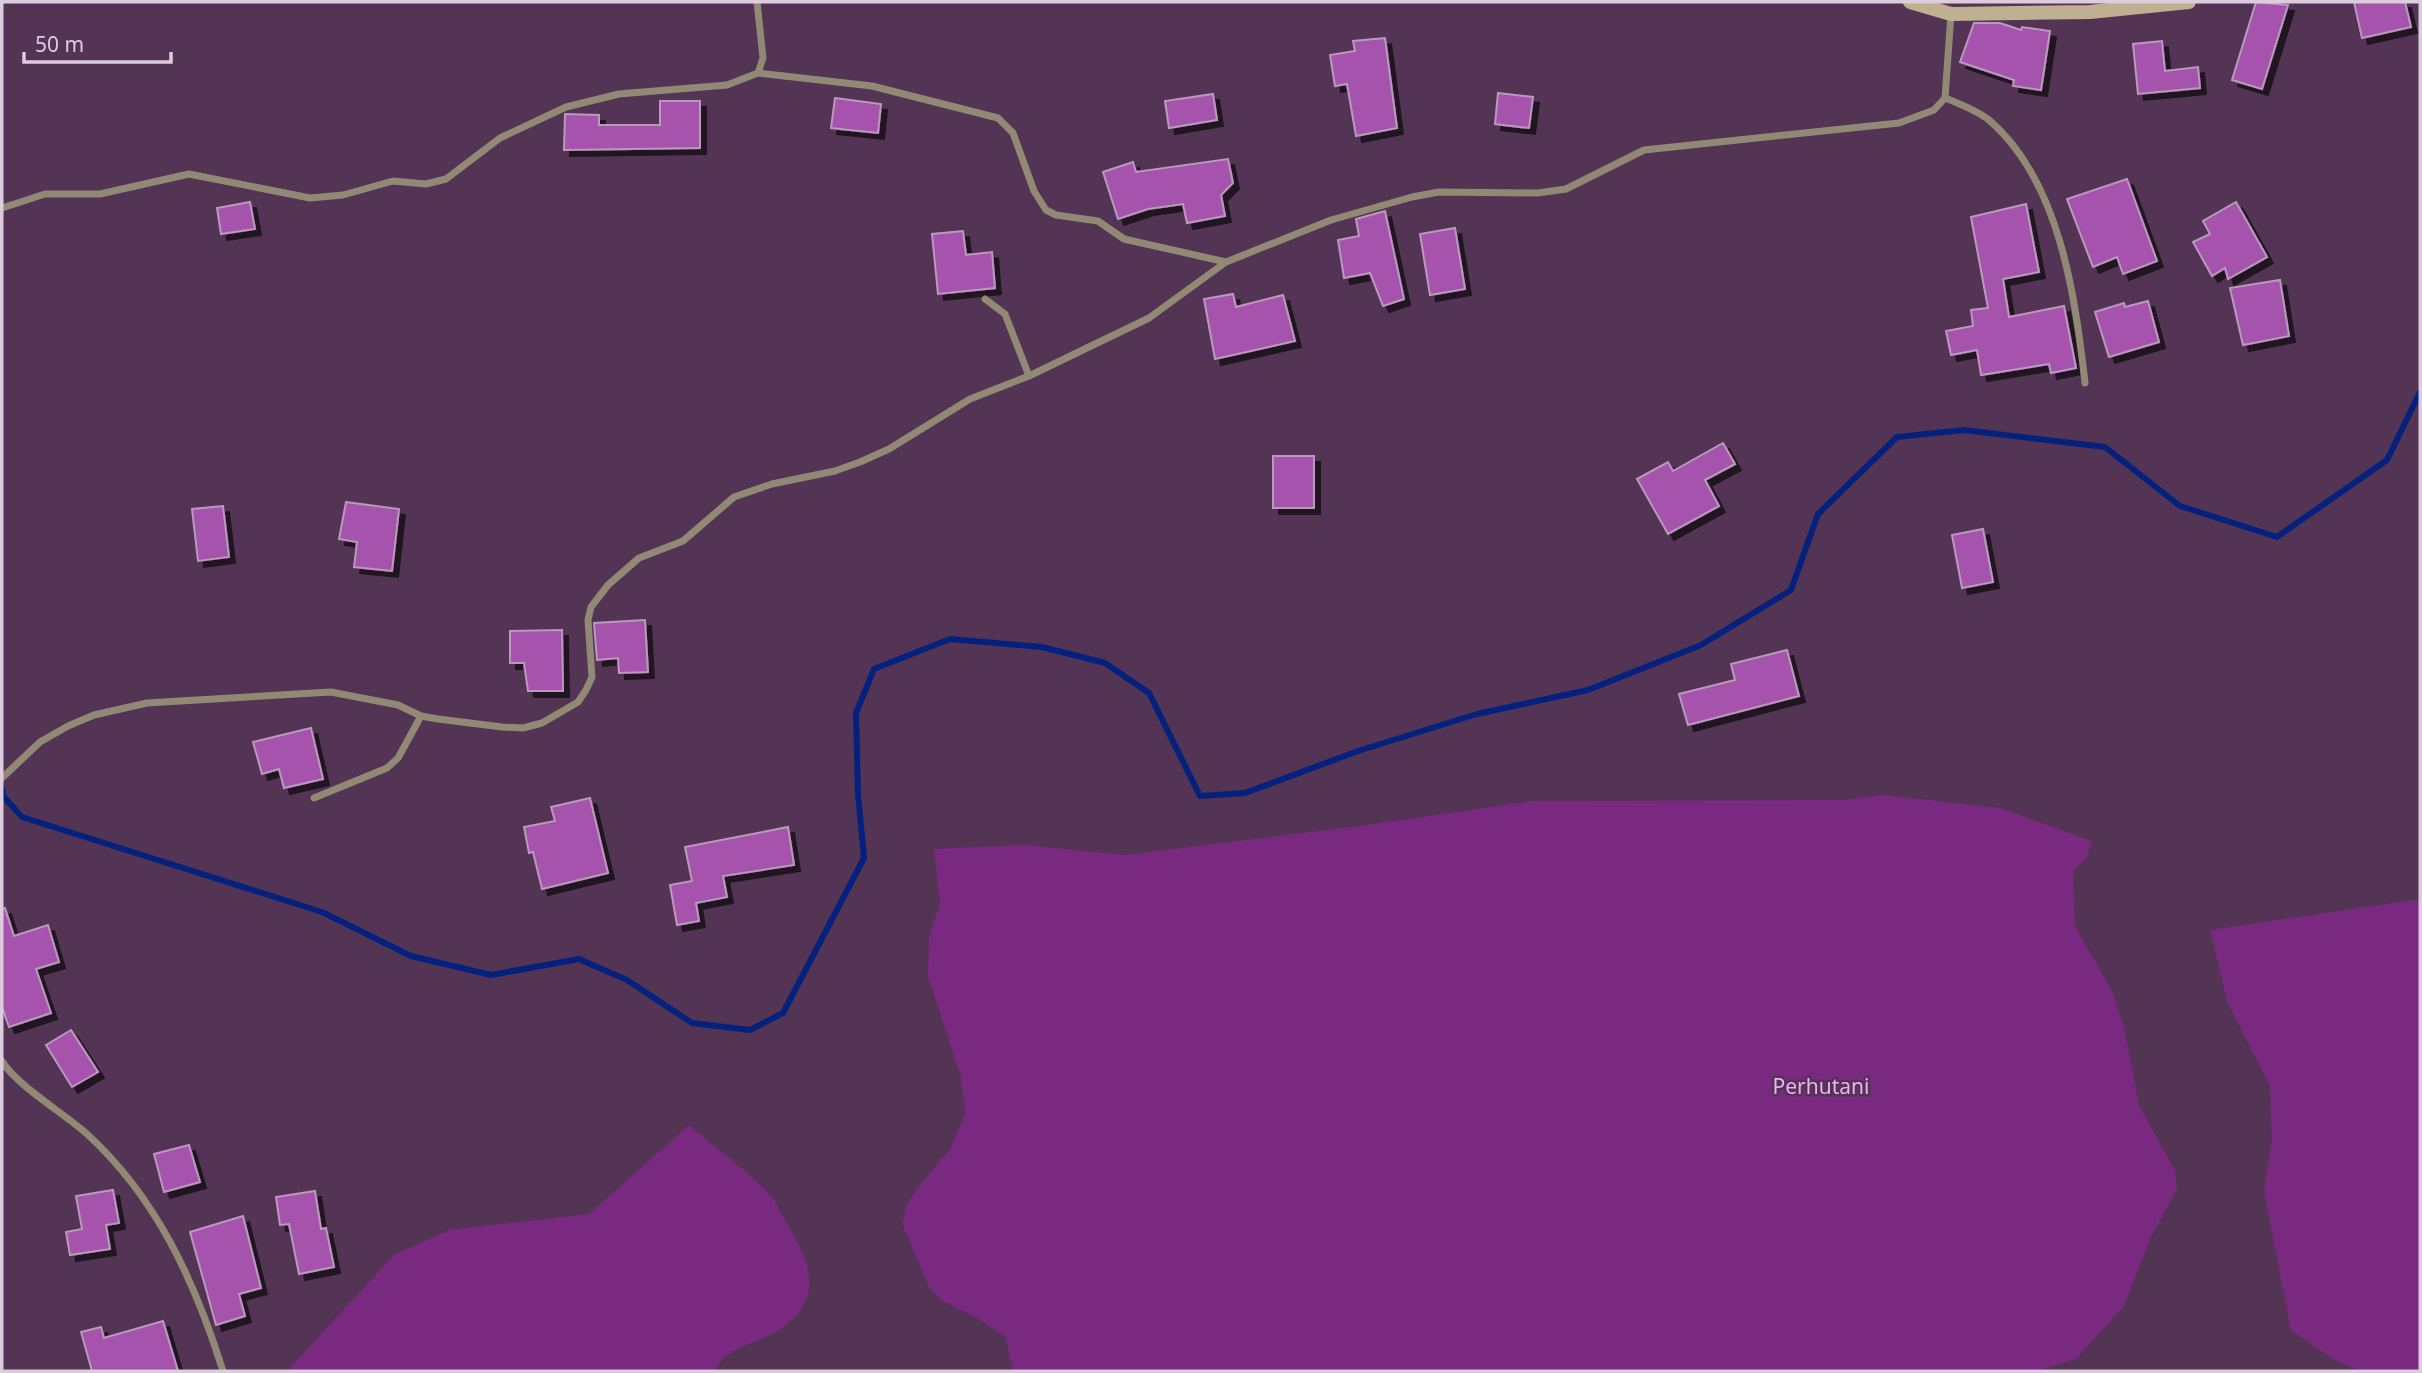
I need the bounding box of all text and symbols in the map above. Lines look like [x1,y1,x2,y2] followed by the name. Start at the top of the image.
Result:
[24,21,172,65] scale bar
[35,30,84,58] text: 50 m
[1773,1072,1869,1100] park label: Perhutani

